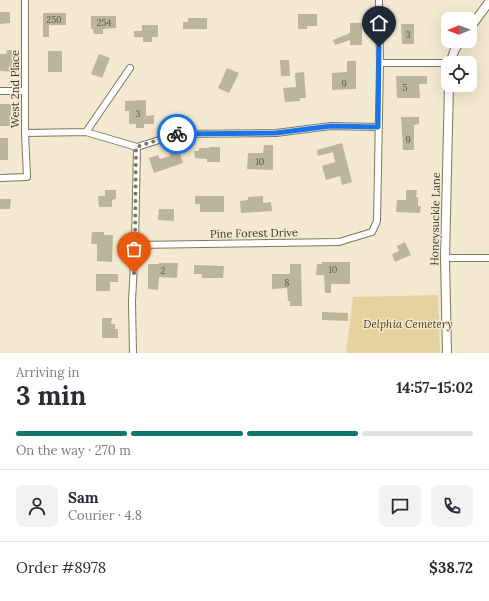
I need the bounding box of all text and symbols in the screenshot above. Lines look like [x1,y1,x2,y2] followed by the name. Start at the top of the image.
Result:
[362,6,396,47] pin
[368,12,390,34] icon: home
[441,12,477,48] north arrow
[441,12,477,92] map controls
[46,14,62,25] house number: 250
[97,17,111,28] house number: 254
[405,29,411,40] house number: 3
[8,50,22,128] street label: West 2nd Place
[441,56,477,92] button: locate
[341,78,347,89] house number: 9
[403,82,408,93] house number: 5
[135,108,141,119] house number: 3
[157,114,197,154] courier
[166,123,188,145] icon: bike
[405,134,411,145] house number: 9
[256,156,265,167] house number: 10
[427,172,443,266] street label: Honeysuckle Lane
[210,225,298,241] street label: Pine Forest Drive
[117,232,151,273] pin
[123,238,145,260] icon: bag
[329,264,338,275] house number: 10
[161,265,166,276] house number: 2
[284,277,290,288] house number: 8
[363,317,453,331] park label: Delphia Cemetery
[16,364,79,381] text: Arriving in
[396,378,473,397] text: 14:57–15:02
[16,379,86,412] text: 3 min
[16,442,131,459] text: On the way · 270 m
[16,485,58,527] button: person
[379,485,421,527] button: chat
[431,485,473,527] button: phone
[68,488,99,507] text: Sam
[68,507,142,524] text: Courier · 4.8
[16,558,106,577] text: Order #8978
[429,558,473,577] text: $38.72

